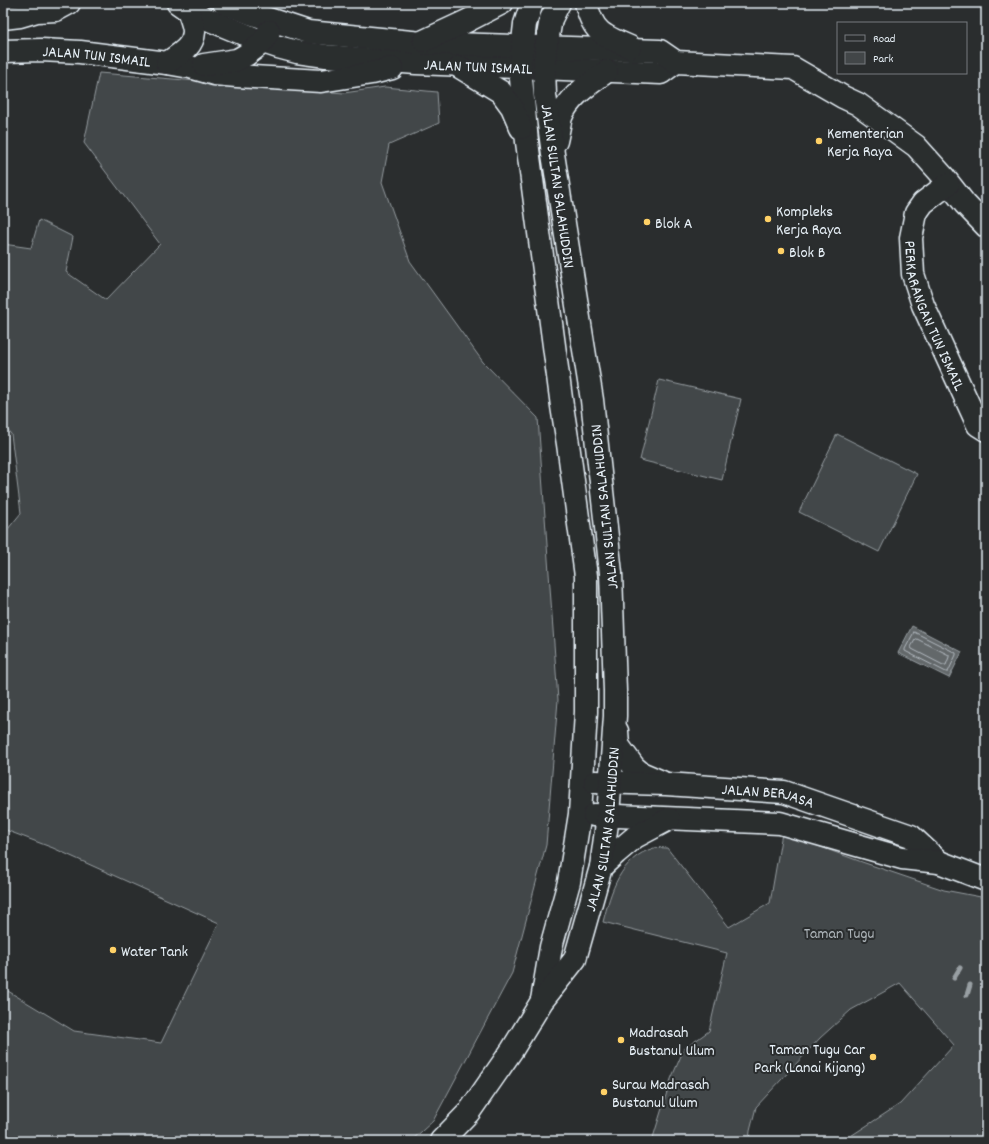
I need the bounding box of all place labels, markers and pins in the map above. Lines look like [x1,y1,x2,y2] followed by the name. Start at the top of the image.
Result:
[827,123,904,164] place label: Kementerian Kerja Raya
[814,136,824,146] marker: Kementerian Kerja Raya
[776,201,842,242] place label: Kompleks Kerja Raya
[655,213,693,236] place label: Blok A
[763,214,773,224] marker: Kompleks Kerja Raya
[642,217,652,227] marker: Blok A
[789,242,825,265] place label: Blok B
[776,246,786,256] marker: Blok B
[121,941,188,964] place label: Water Tank
[108,945,118,955] marker: Water Tank
[629,1022,715,1063] place label: Madrasah Bustanul Ulum
[616,1035,626,1045] marker: Madrasah Bustanul Ulum
[754,1039,865,1080] place label: Taman Tugu Car Park (Lanai Kijang)
[868,1052,878,1062] marker: Taman Tugu Car Park (Lanai Kijang)
[612,1074,709,1115] place label: Surau Madrasah Bustanul Ulum
[599,1087,609,1097] marker: Surau Madrasah Bustanul Ulum

